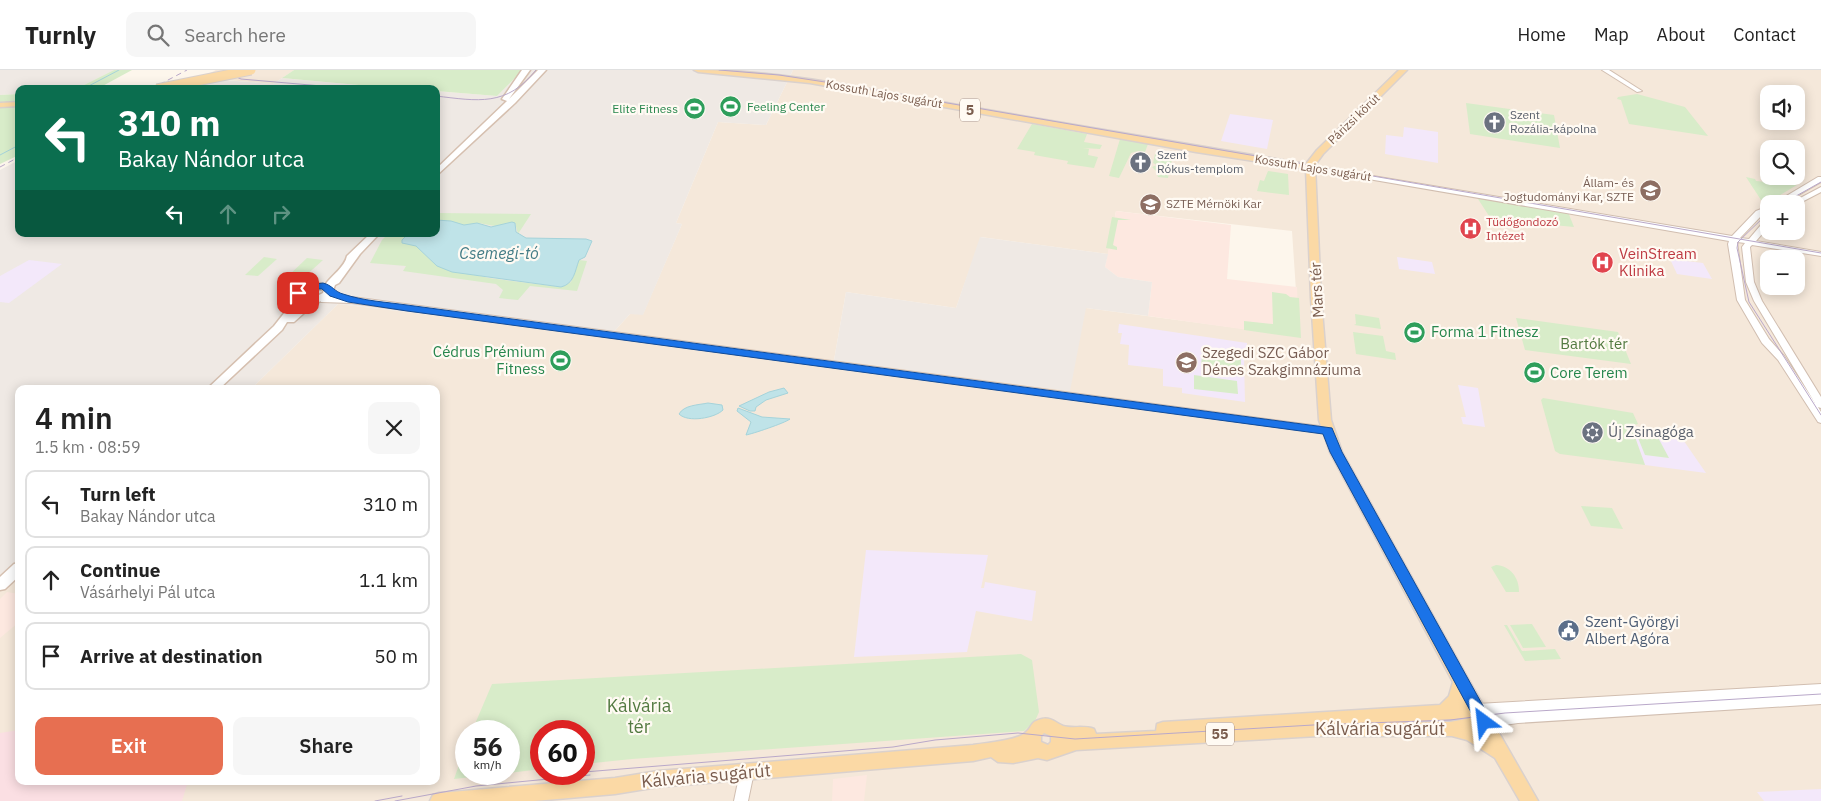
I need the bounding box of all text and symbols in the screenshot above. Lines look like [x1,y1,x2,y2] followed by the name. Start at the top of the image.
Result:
[126,12,476,57] search box
[25,19,96,51] text: Turnly
[144,21,172,49] icon: search
[184,23,286,47] text: Search here
[1518,23,1566,46] text: Home
[1594,23,1629,46] text: Map
[1657,23,1705,46] text: About
[1733,23,1796,46] text: Contact
[825,76,943,111] street label: Kossuth Lajos sugárút
[1760,85,1805,295] map controls
[1760,85,1805,130] button: sound
[1325,90,1383,147] street label: Párizsi körút
[719,95,743,119] sports icon: Feeling Center
[682,97,706,121] sports icon: Elite Fitness
[960,98,980,122] road number: 5
[747,99,825,114] place label: Feeling Center
[118,100,221,146] text: 310 m
[612,101,678,116] place label: Elite Fitness
[35,105,100,170] icon: left
[1510,107,1597,136] place label: Szent Rozália-kápolna
[1482,110,1506,134] church icon: Szent Rozália-kápolna
[1760,140,1805,185] button: search
[118,144,305,173] text: Bakay Nándor utca
[1157,147,1243,176] place label: Szent Rókus-templom
[1129,150,1153,174] church icon: Szent Rókus-templom
[1254,151,1372,184] street label: Kossuth Lajos sugárút
[1504,175,1634,204] place label: Állam- és Jogtudományi Kar, SZTE
[1638,178,1662,202] school or university icon: Állam- és Jogtudományi Kar, SZTE
[1138,192,1162,216] school or university icon: SZTE Mérnöki Kar
[1760,195,1805,240] button: +
[1166,196,1262,211] place label: SZTE Mérnöki Kar
[161,200,189,228] icon: left
[214,200,242,228] icon: ahead
[267,200,295,228] icon: right
[1486,214,1559,243] place label: Tüdőgondozó Intézet
[1458,217,1482,241] hospital icon: Tüdőgondozó Intézet
[459,243,539,263] water label: Csemegi-tó
[1619,244,1697,280] place label: VeinStream Klinika
[1760,250,1805,295] button: −
[1591,251,1615,275] hospital icon: VeinStream Klinika
[1306,261,1327,318] street label: Mars tér
[277,272,319,314] pin
[284,279,312,307] icon: arrive
[1403,320,1427,344] sports icon: Forma 1 Fitnesz
[1431,322,1538,341] place label: Forma 1 Fitnesz
[1560,334,1628,353] park label: Bartók tér
[433,342,545,378] place label: Cédrus Prémium Fitness
[1202,343,1361,379] place label: Szegedi SZC Gábor Dénes Szakgimnáziuma
[549,349,573,373] sports icon: Cédrus Prémium Fitness
[1174,350,1198,374] school or university icon: Szegedi SZC Gábor Dénes Szakgimnáziuma
[1522,361,1546,385] sports icon: Core Terem
[1550,363,1628,382] place label: Core Terem
[35,398,113,437] text: 4 min
[368,402,420,454] button: close
[1580,420,1604,444] synagogue icon: Új Zsinagóga
[1608,422,1694,441] place label: Új Zsinagóga
[35,437,141,457] text: 1.5 km · 08:59
[80,482,156,506] text: Turn left
[37,490,65,518] icon: left
[363,492,418,516] text: 310 m
[80,506,216,526] text: Bakay Nándor utca
[80,558,160,582] text: Continue
[37,566,65,594] icon: ahead
[359,568,418,592] text: 1.1 km
[80,582,215,602] text: Vásárhelyi Pál utca
[1585,612,1679,648] place label: Szent-Györgyi Albert Agóra
[1557,619,1581,643] public building icon: Szent-Györgyi Albert Agóra
[37,642,65,670] icon: arrive
[80,644,263,668] text: Arrive at destination
[374,644,418,668] text: 50 m
[607,694,672,738] park label: Kálvária tér
[1457,695,1509,747] position arrow
[35,717,223,775] button: Exit
[233,717,420,775] button: Share
[1315,717,1445,740] street label: Kálvária sugárút
[530,720,595,785] speed limit sign: 60
[1206,722,1234,746] road number: 55
[472,730,503,763] text: 56
[473,757,502,772] text: km/h
[640,758,772,793] street label: Kálvária sugárút

